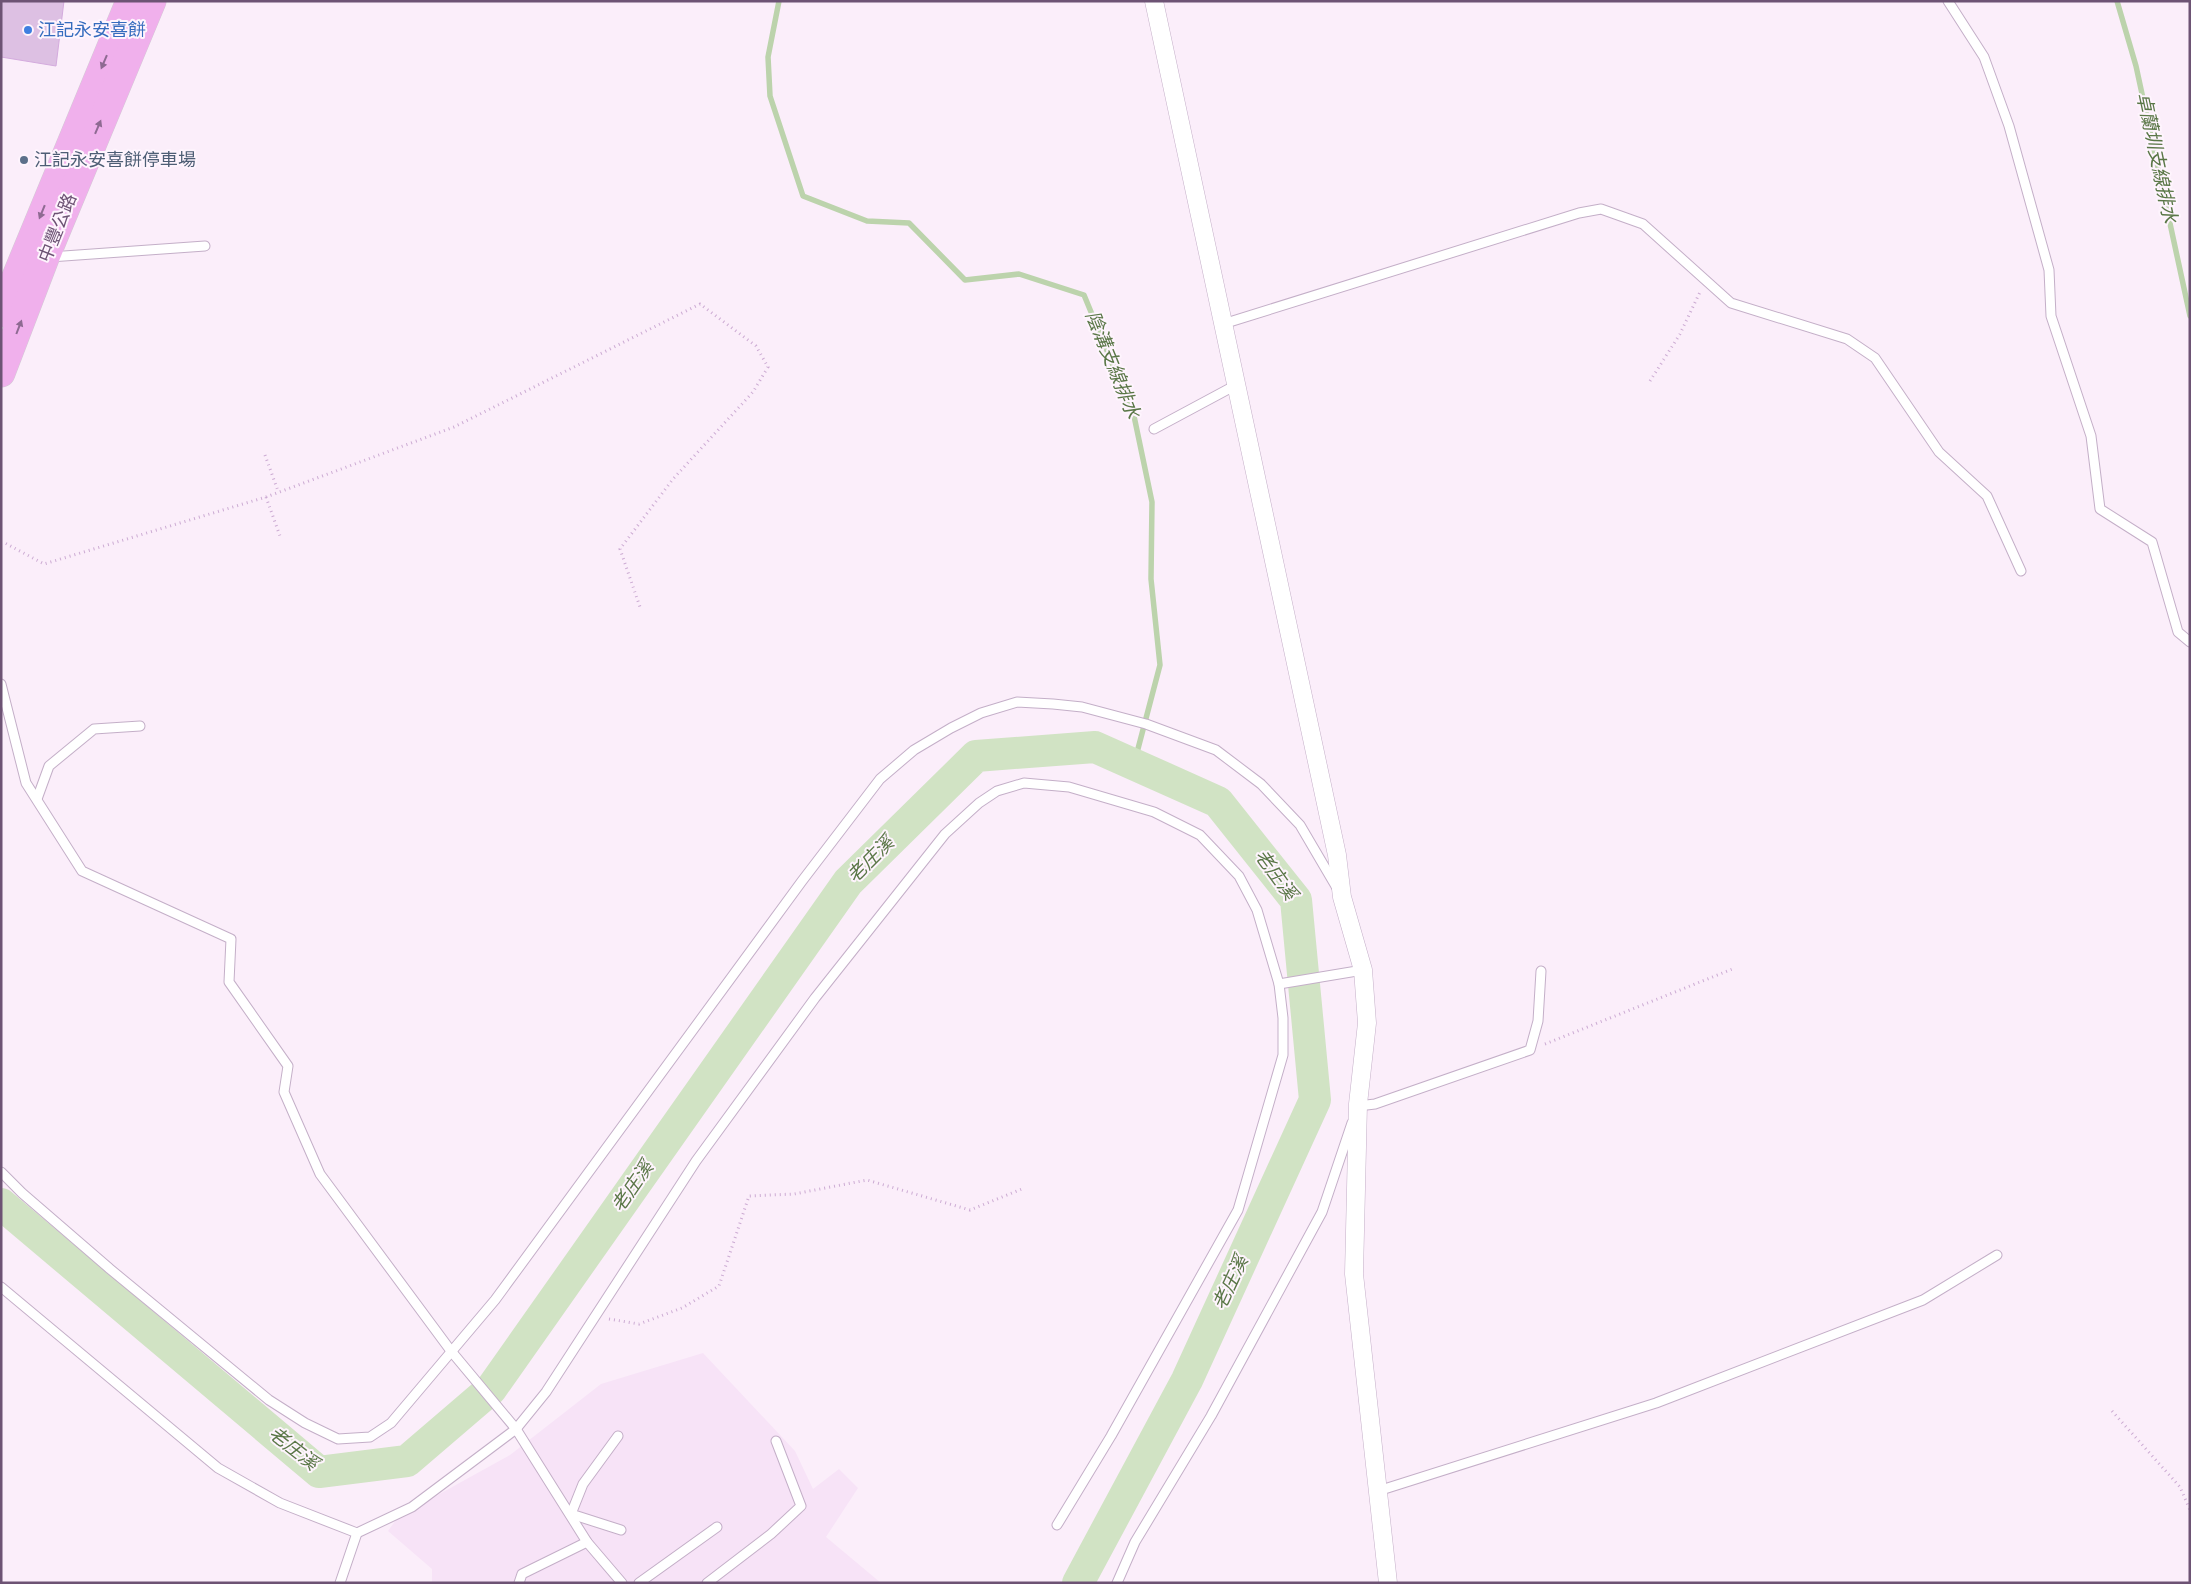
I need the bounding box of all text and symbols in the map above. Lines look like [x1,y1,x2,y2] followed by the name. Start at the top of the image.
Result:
[38,18,146,43] place label: 江記永安喜餅
[22,24,34,36] marker: 江記永安喜餅
[100,55,108,69] one-way arrow
[2129,90,2183,227] water label: 卓蘭圳支線排水
[95,120,103,135] one-way arrow
[34,148,196,173] place label: 江記永安喜餅停車場
[18,154,30,166] marker: 江記永安喜餅停車場
[33,190,83,266] street label: 中豐公路
[38,205,46,220] one-way arrow
[1078,307,1146,424] water label: 陰溝支線排水
[15,319,23,334] one-way arrow
[841,828,903,890] water label: 老庄溪
[1247,844,1304,908] water label: 老庄溪
[606,1153,662,1218] water label: 老庄溪
[1207,1249,1257,1315] water label: 老庄溪
[262,1421,326,1479] water label: 老庄溪

